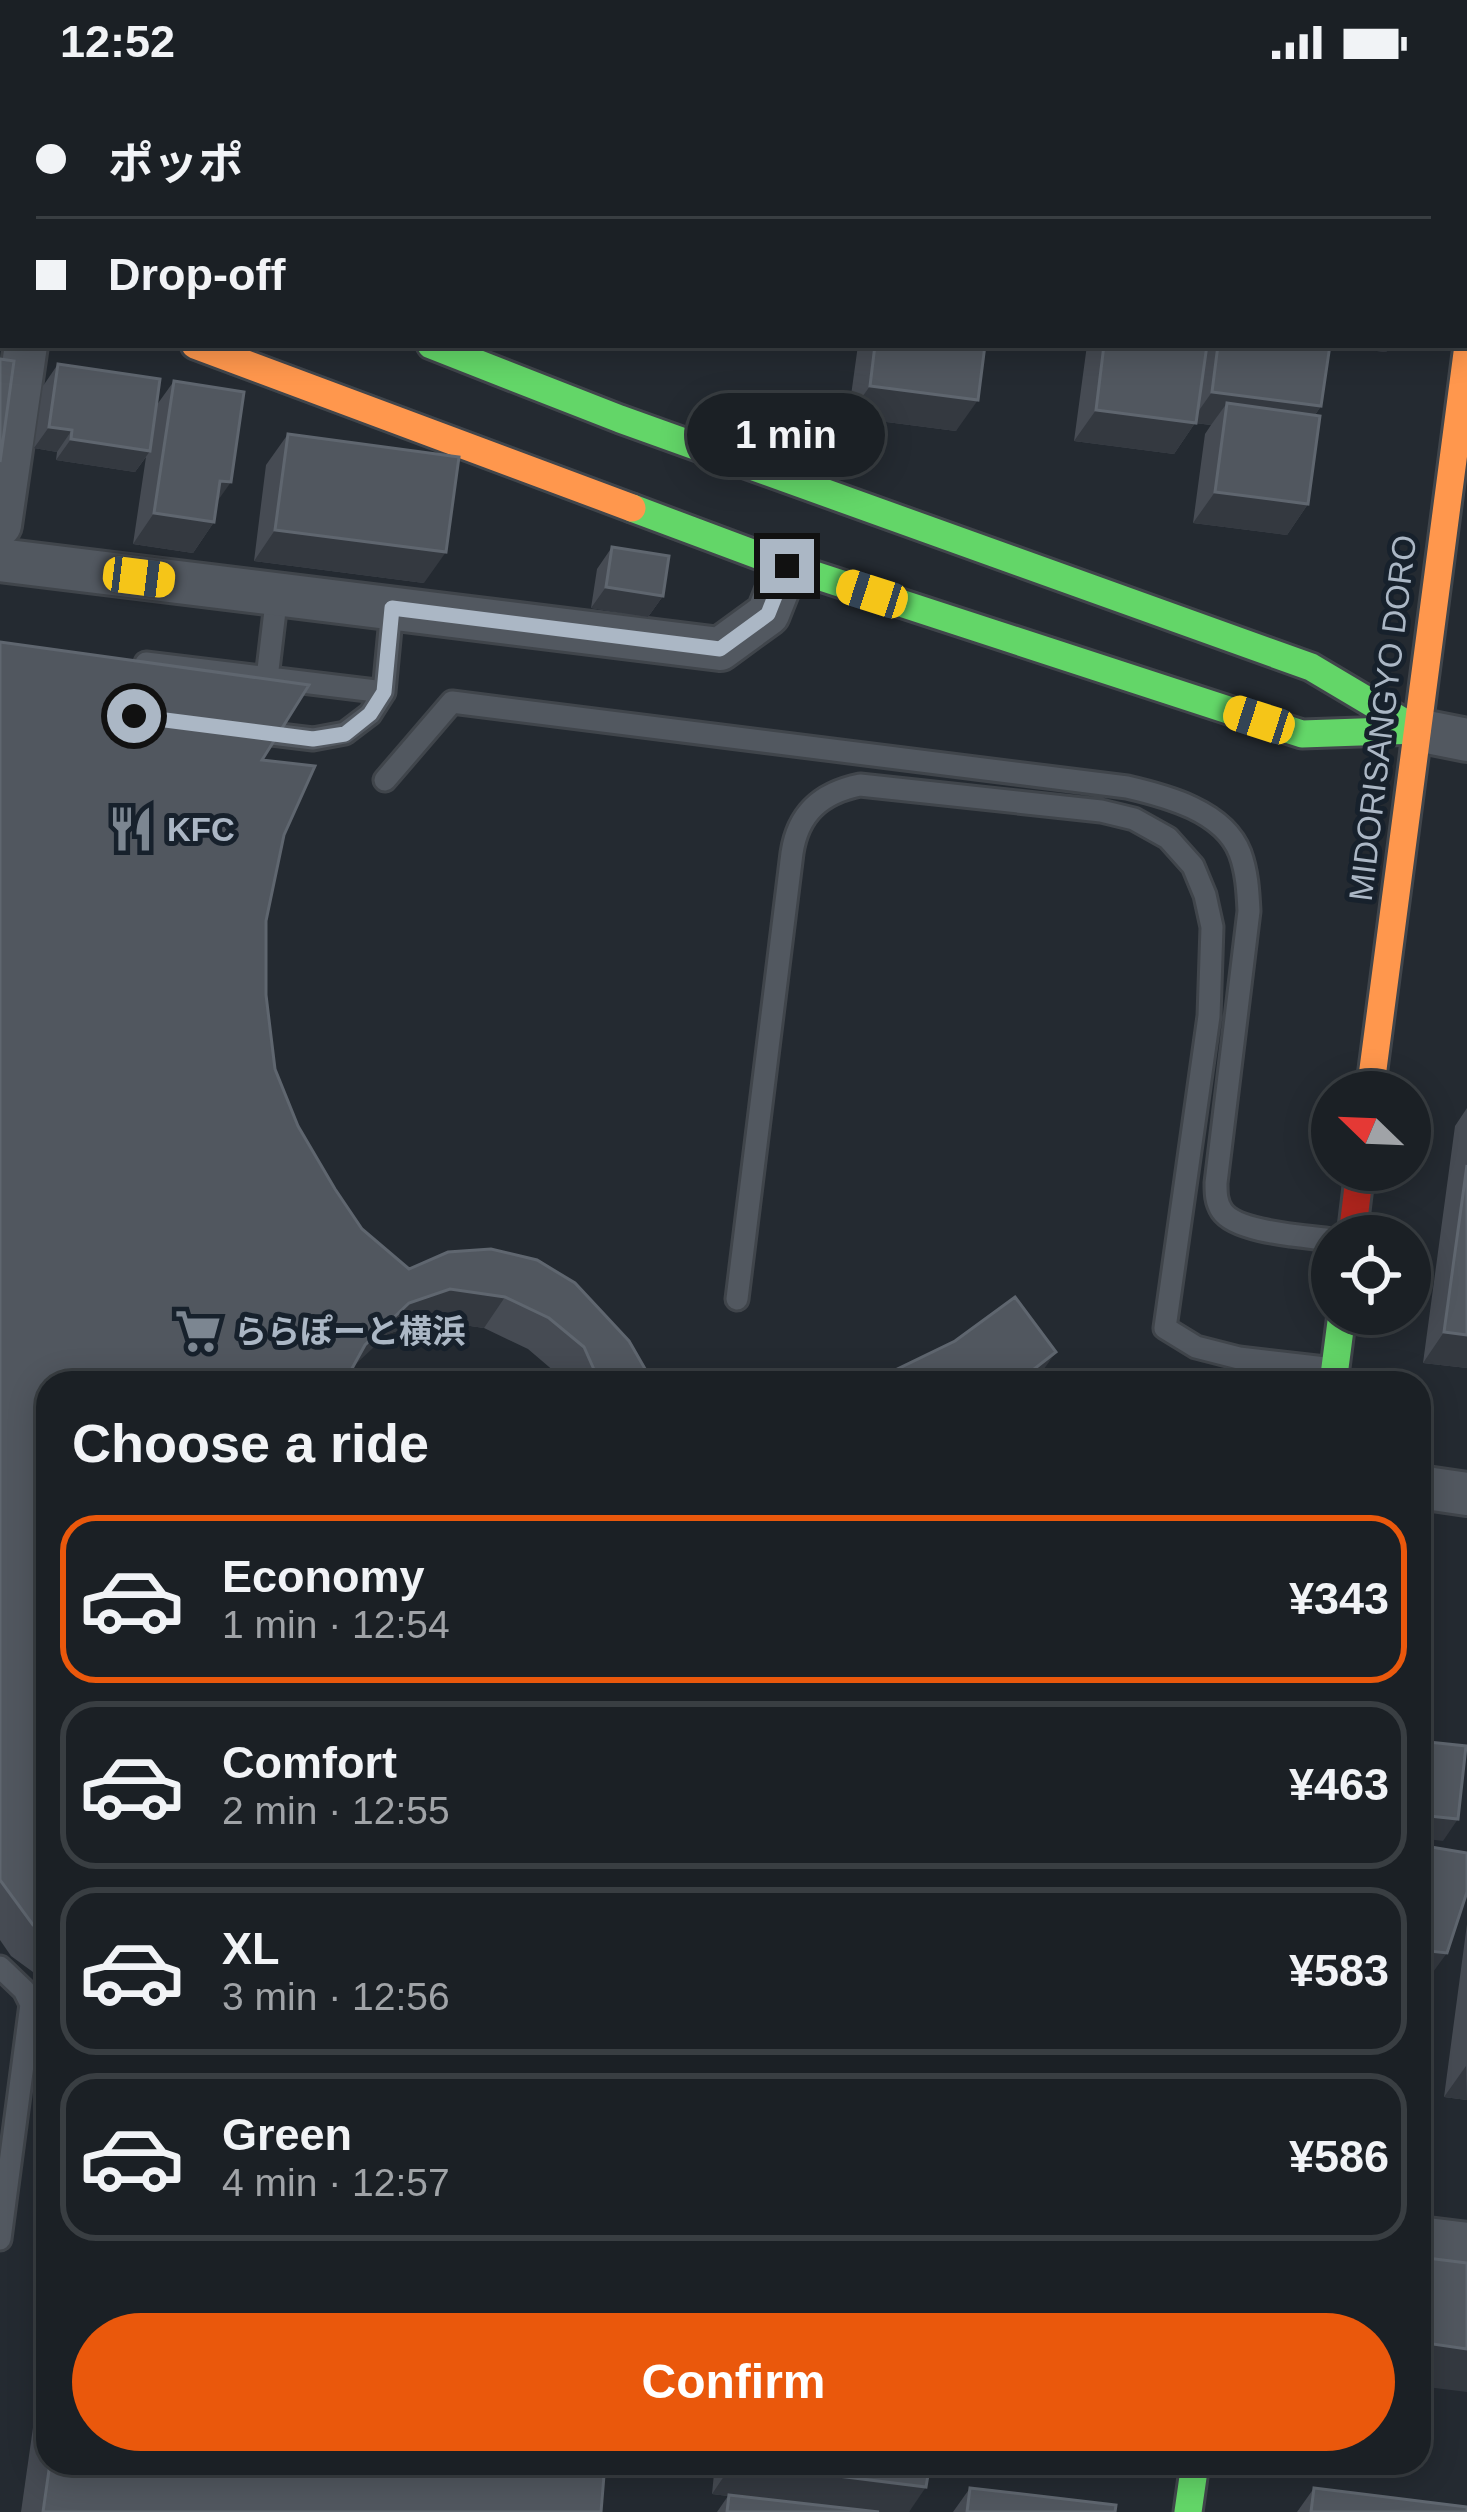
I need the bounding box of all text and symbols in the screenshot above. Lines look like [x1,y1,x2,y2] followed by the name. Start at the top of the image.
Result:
[60,16,175,67] text: 12:52
[108,138,243,189] text: ポッポ
[108,249,285,300] text: Drop-off
[688,392,886,476] callout: 1 min
[735,413,837,456] text: 1 min
[1342,533,1423,903] street label: MIDORISANGYO DORO
[760,539,814,593] route end
[101,555,177,599] car
[832,566,912,622] car
[107,689,161,743] route start
[1219,692,1299,748] car
[106,804,156,854] restaurant icon: KFC
[167,811,235,848] place label: KFC
[1311,1071,1431,1191] north arrow
[1311,1071,1431,1335] map controls
[1311,1215,1431,1335] button: locate
[173,1306,223,1356] supermarket icon: ららぽーと横浜
[234,1313,465,1350] place label: ららぽーと横浜
[72,1413,429,1473] text: Choose a ride
[78,1545,186,1653] icon: car
[222,1551,425,1602] text: Economy
[1289,1573,1389,1624] text: ¥343
[222,1603,450,1646] text: 1 min · 12:54
[78,1731,186,1839] icon: car
[222,1737,397,1788] text: Comfort
[1289,1759,1389,1810] text: ¥463
[222,1789,450,1832] text: 2 min · 12:55
[78,1917,186,2025] icon: car
[222,1923,280,1974] text: XL
[1289,1945,1389,1996] text: ¥583
[222,1975,450,2018] text: 3 min · 12:56
[78,2103,186,2211] icon: car
[222,2109,352,2160] text: Green
[1289,2131,1389,2182] text: ¥586
[222,2161,450,2204] text: 4 min · 12:57
[72,2313,1395,2451] button: Confirm

